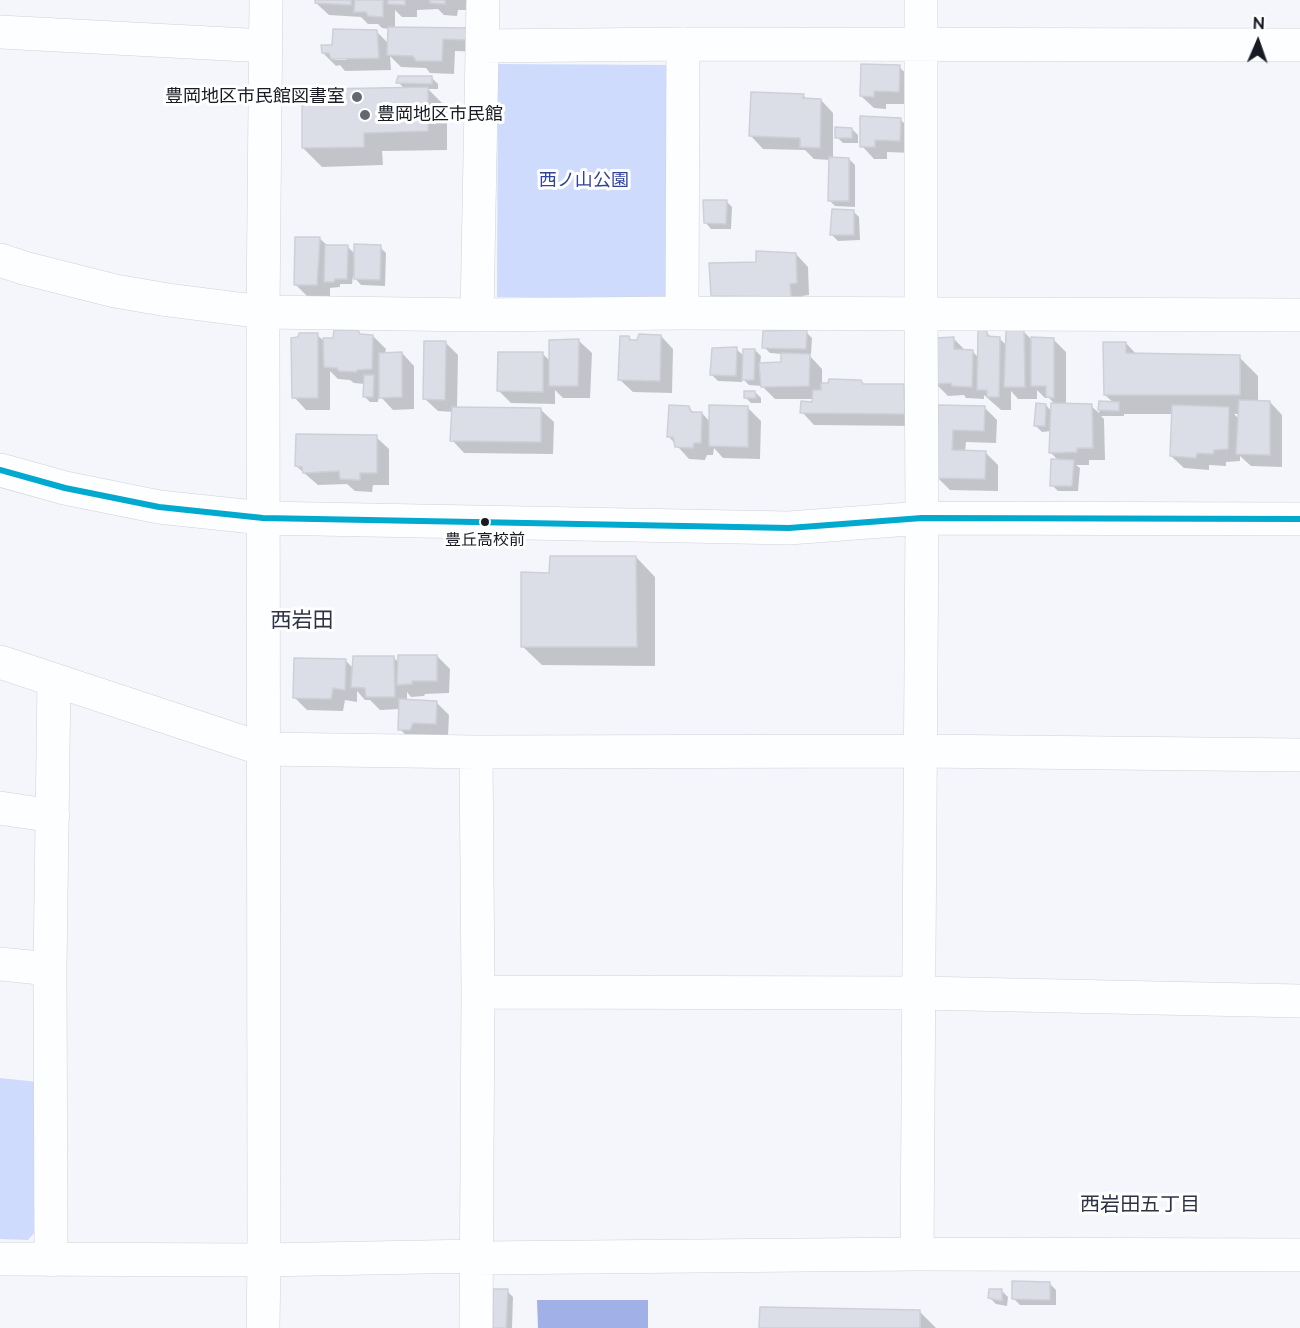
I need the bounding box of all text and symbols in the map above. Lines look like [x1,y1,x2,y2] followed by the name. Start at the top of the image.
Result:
[1228,12,1288,72] north arrow
[1252,14,1265,33] text: N
[165,86,345,108] place label: 豊岡地区市民館図書室
[350,90,364,104] marker: 豊岡地区市民館図書室
[377,104,503,126] place label: 豊岡地区市民館
[358,108,372,122] marker: 豊岡地区市民館
[539,170,629,192] park label: 西ノ山公園
[479,516,491,528] marker: 豊丘高校前
[445,530,525,550] place label: 豊丘高校前
[271,608,333,634] district label: 西岩田
[1080,1193,1200,1217] district label: 西岩田五丁目

